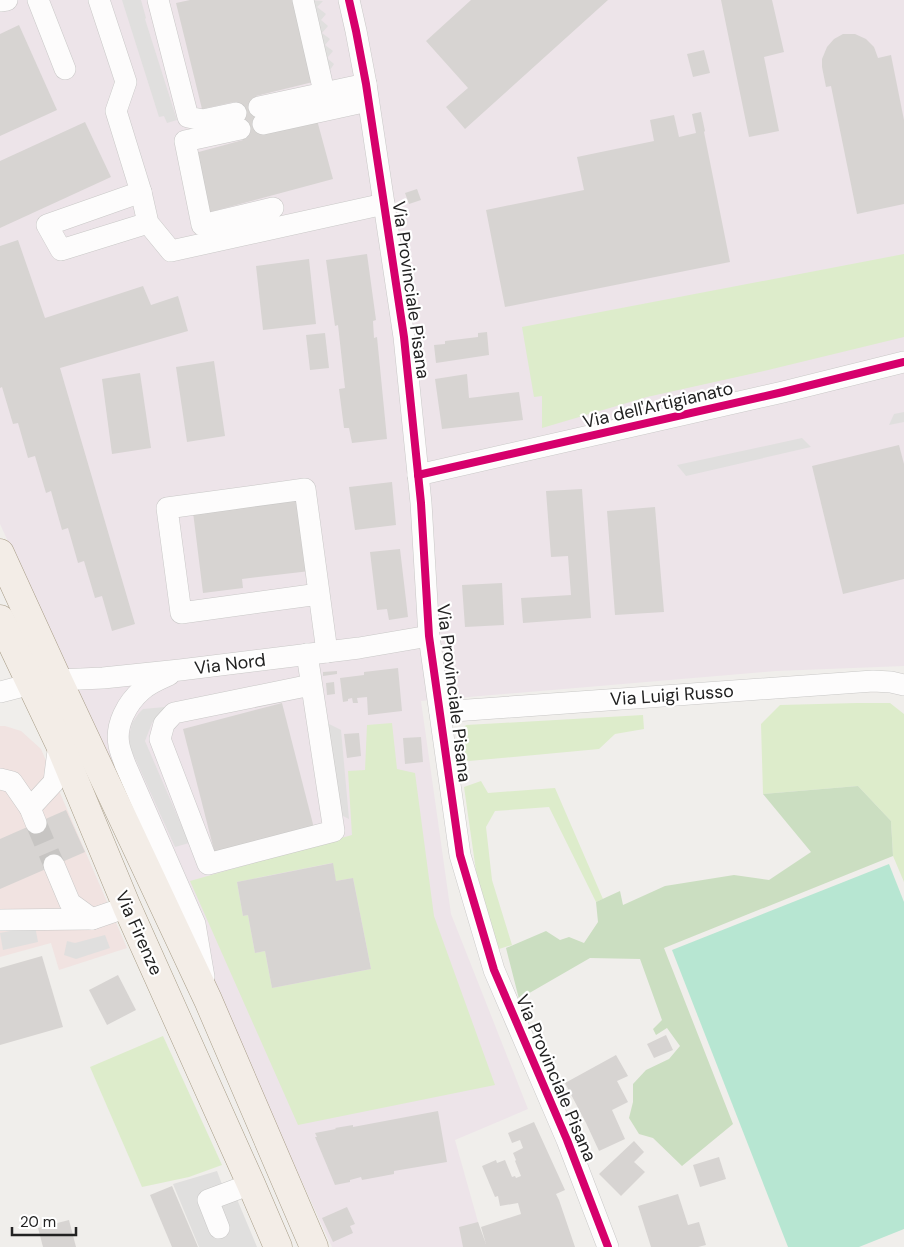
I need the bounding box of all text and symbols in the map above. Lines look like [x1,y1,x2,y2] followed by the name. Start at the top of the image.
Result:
[387,200,435,380] street label: Via Provinciale Pisana
[580,376,736,434] street label: Via dell'Artigianato
[431,603,477,783] street label: Via Provinciale Pisana
[193,648,267,680] street label: Via Nord
[609,679,735,711] street label: Via Luigi Russo
[110,887,168,979] street label: Via Firenze
[510,991,602,1165] street label: Via Provinciale Pisana
[12,1204,76,1236] scale bar
[20,1212,56,1232] text: 20 m

